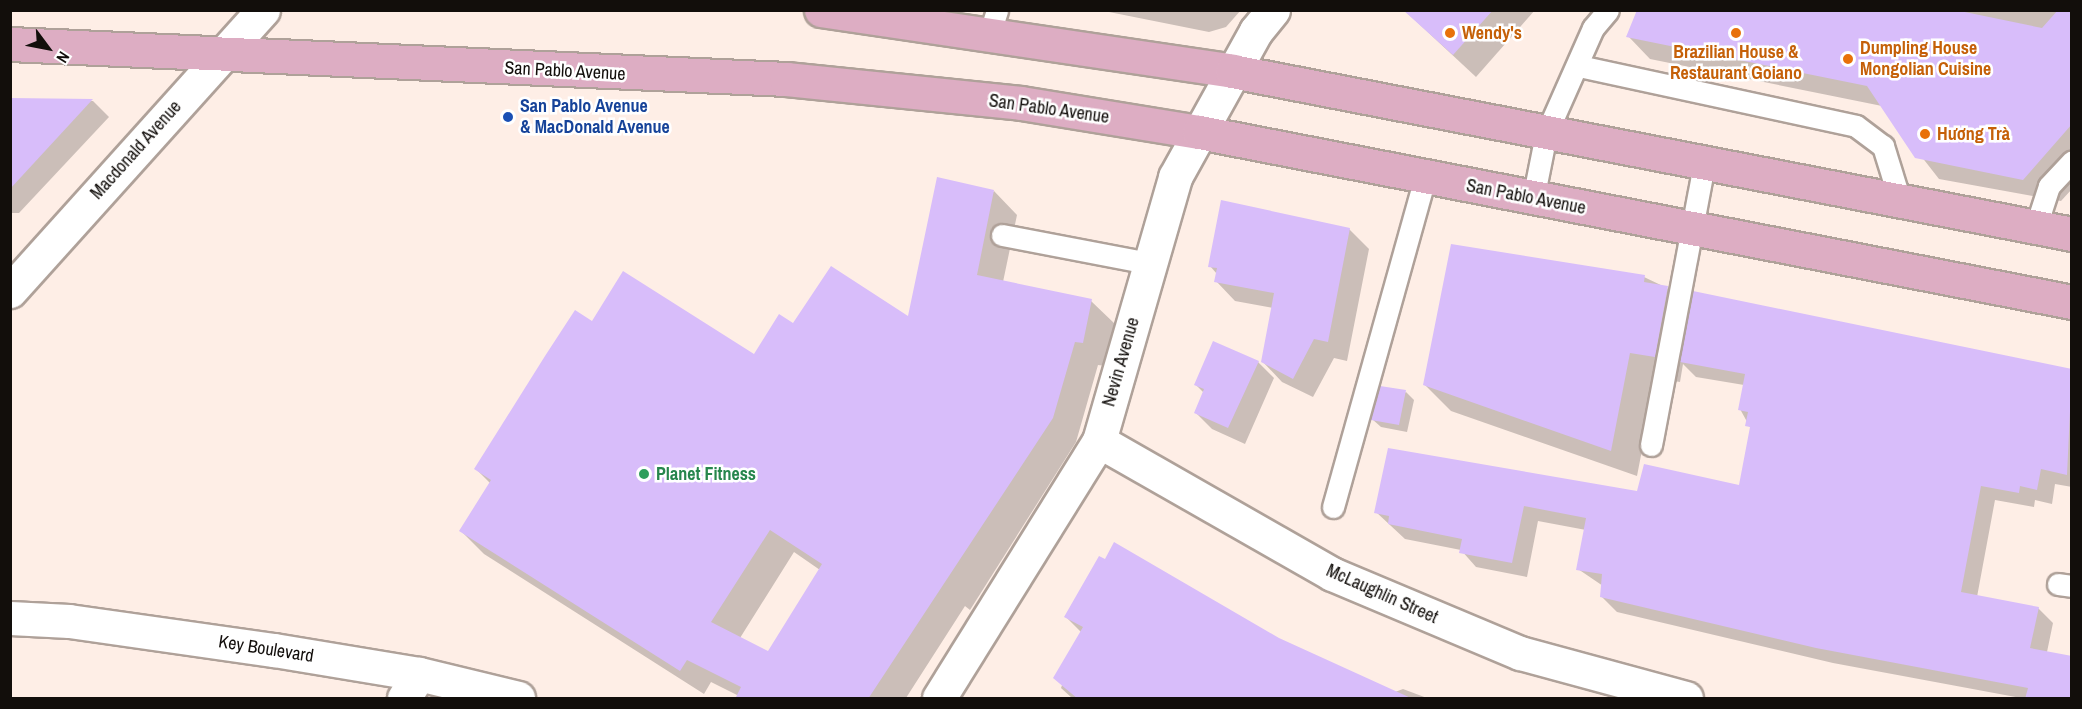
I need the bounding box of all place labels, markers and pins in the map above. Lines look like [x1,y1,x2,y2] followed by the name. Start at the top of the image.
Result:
[1462,22,1522,44] place label: Wendy's
[1443,26,1457,40] marker: Wendy's
[1729,26,1743,40] marker: Brazilian House & Restaurant Goiano
[1860,38,1991,80] place label: Dumpling House Mongolian Cuisine
[1670,42,1802,84] place label: Brazilian House & Restaurant Goiano
[1841,52,1855,66] marker: Dumpling House Mongolian Cuisine
[520,96,670,138] place label: San Pablo Avenue & MacDonald Avenue
[501,110,515,124] marker: San Pablo Avenue & MacDonald Avenue
[1937,123,2010,145] place label: Hương Trà
[1918,127,1932,141] marker: Hương Trà
[656,463,756,485] place label: Planet Fitness
[637,467,651,481] marker: Planet Fitness

